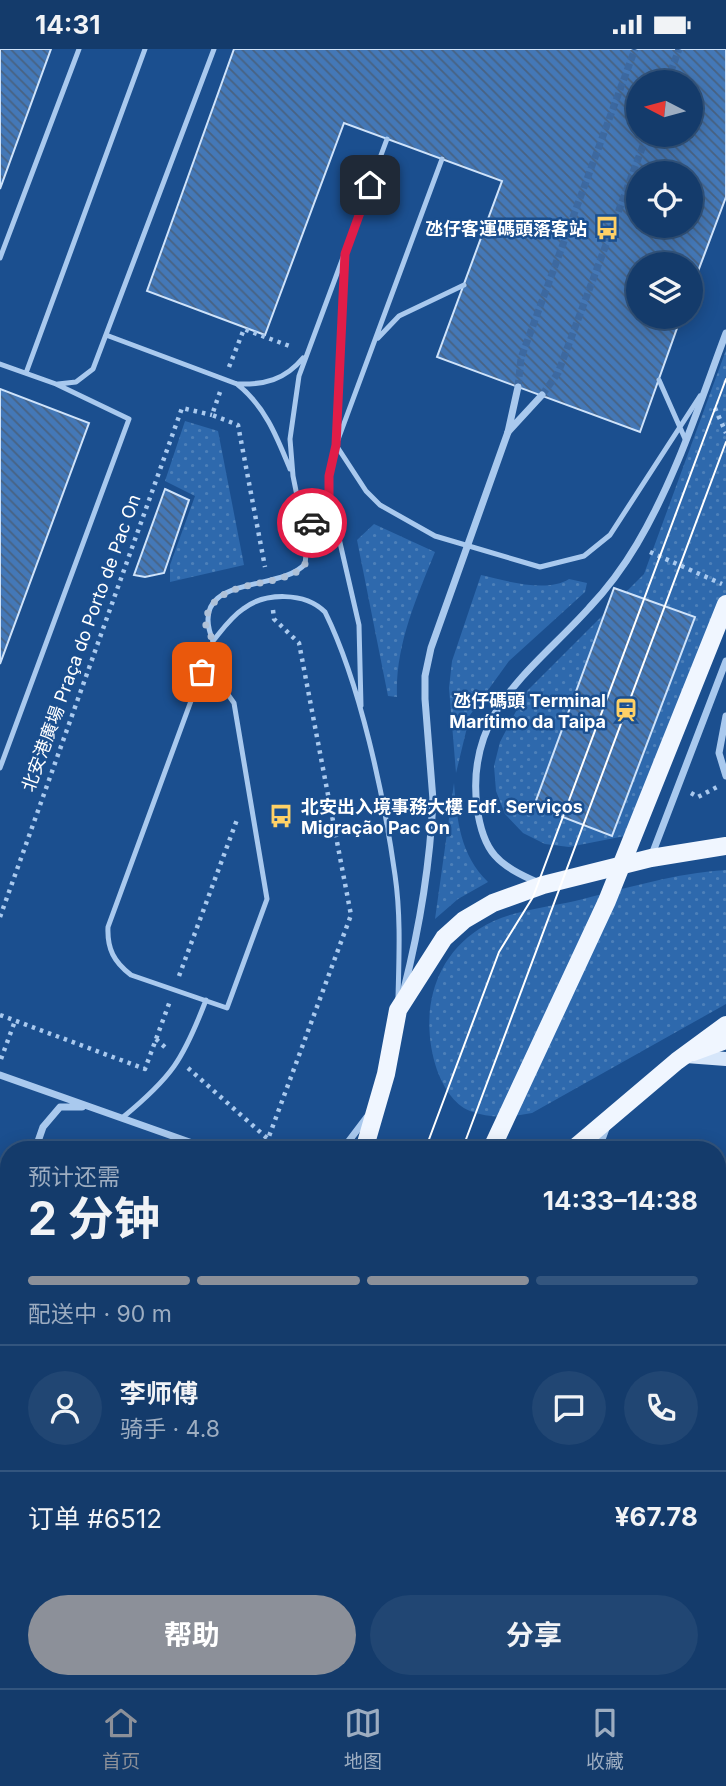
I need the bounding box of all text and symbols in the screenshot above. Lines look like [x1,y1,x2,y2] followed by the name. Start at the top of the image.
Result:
[35,9,100,40] text: 14:31
[626,70,704,147] north arrow
[626,70,703,329] map controls
[340,155,400,215] pin
[626,161,703,238] button: locate
[351,166,389,204] icon: home
[593,214,621,242] bus stop icon: 氹仔客運碼頭落客站
[425,218,587,239] place label: 氹仔客運碼頭落客站
[626,252,703,329] button: layers
[277,488,347,558] courier
[17,492,145,794] street label: 北安港廣場 Praça do Porto de Pac On
[293,504,331,542] icon: car
[172,642,232,702] pin
[183,653,221,691] icon: bag
[449,690,606,732] place label: 氹仔碼頭 Terminal Marítimo da Taipa
[612,696,640,724] station icon: 氹仔碼頭 Terminal Marítimo da Taipa
[301,796,583,838] place label: 北安出入境事務大樓 Edf. Serviços Migração Pac On
[267,802,295,830] bus stop icon: 北安出入境事務大樓 Edf. Serviços Migração Pac On
[28,1163,120,1191] text: 预计还需
[543,1185,698,1216] text: 14:33–14:38
[28,1190,160,1246] text: 2 分钟
[28,1300,172,1328] text: 配送中 · 90 m
[28,1371,102,1445] button: person
[532,1371,606,1445] button: chat
[624,1371,698,1445] button: phone
[120,1378,198,1409] text: 李师傅
[120,1415,220,1443] text: 骑手 · 4.8
[615,1501,698,1532] text: ¥67.78
[28,1503,162,1534] text: 订单 #6512
[28,1595,356,1675] button: 帮助
[370,1595,698,1675] button: 分享
[102,1704,140,1773] tab: 首页
[344,1704,382,1773] tab: 地图
[586,1704,624,1773] tab: 收藏

